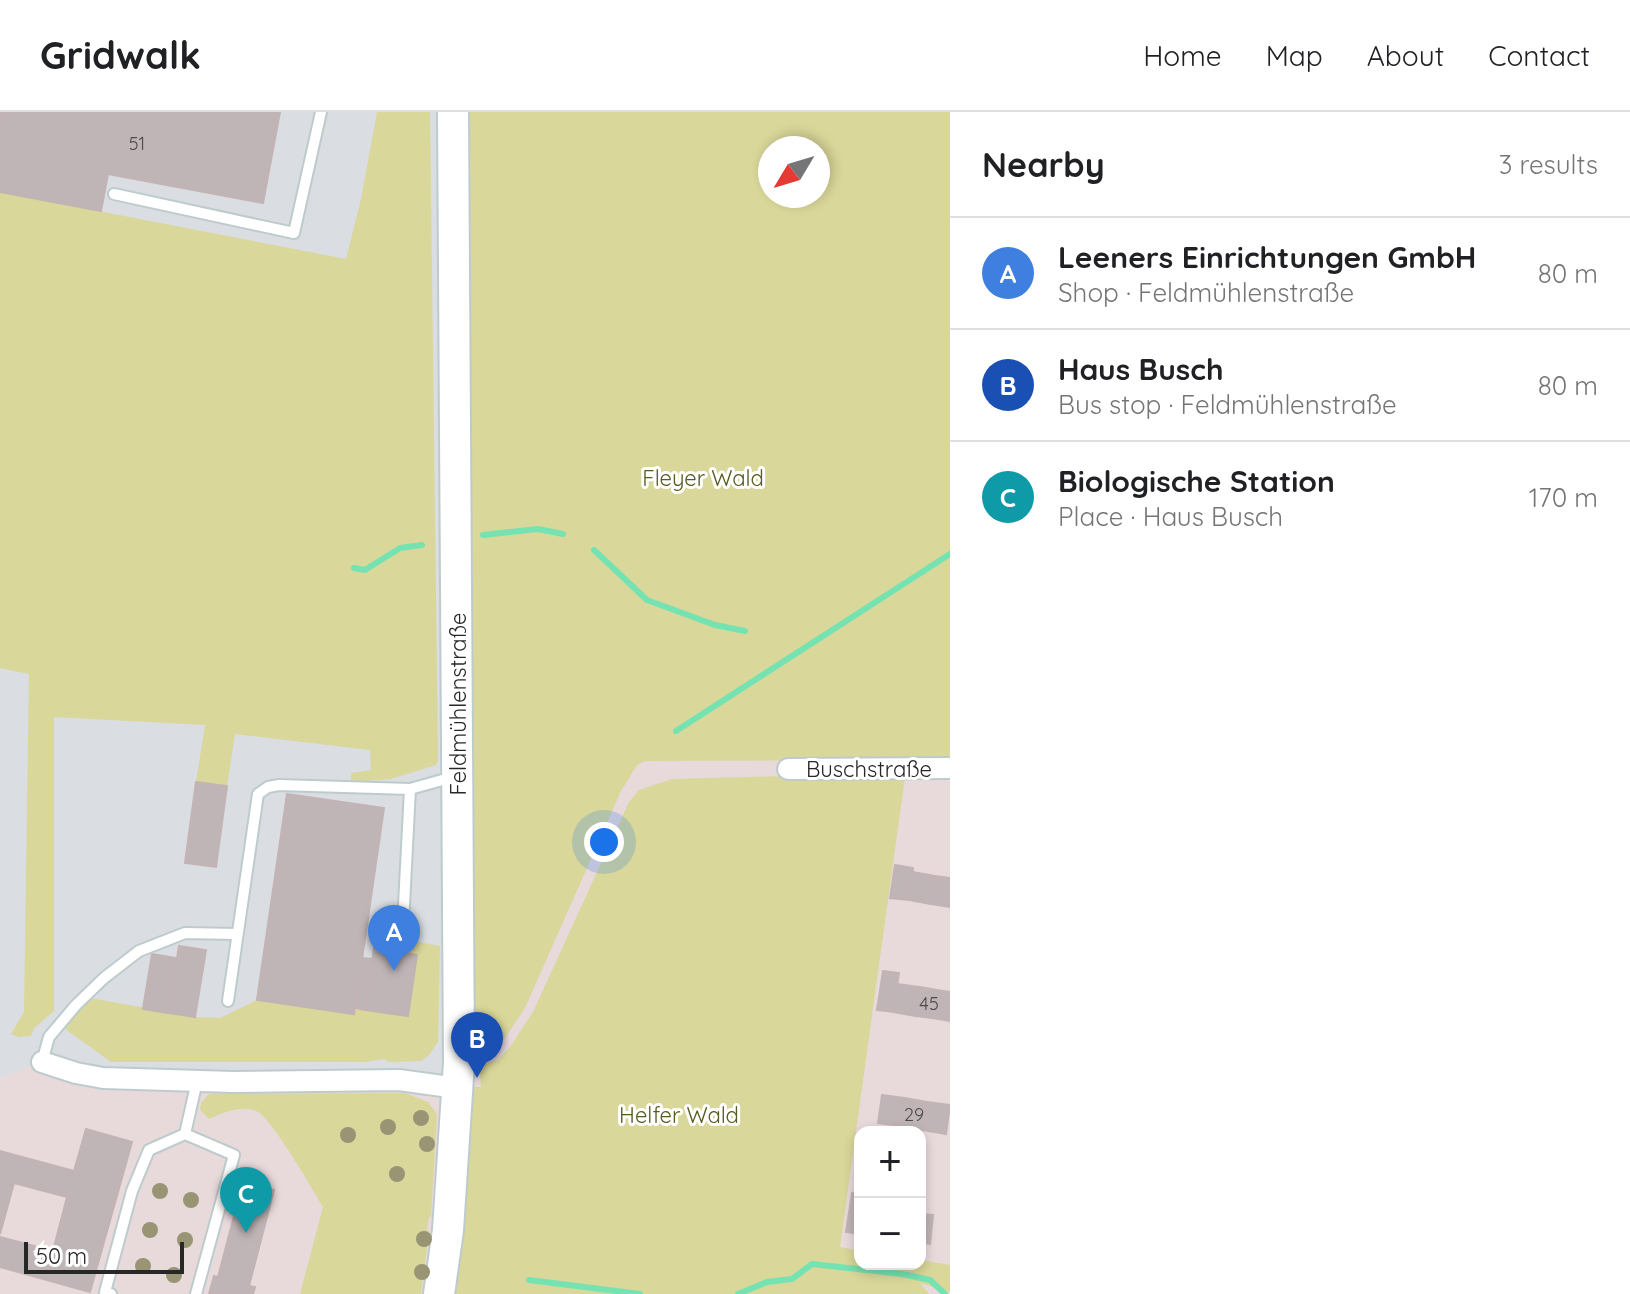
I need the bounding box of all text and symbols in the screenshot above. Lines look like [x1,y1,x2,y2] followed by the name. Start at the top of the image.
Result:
[40,31,201,79] text: Gridwalk
[1143,38,1222,73] text: Home
[1266,38,1323,73] text: Map
[1367,38,1444,73] text: About
[1488,38,1590,73] text: Contact
[129,132,145,155] house number: 51
[758,136,830,208] north arrow
[982,143,1105,186] text: Nearby
[1499,148,1598,181] text: 3 results
[1058,238,1476,276] text: Leeners Einrichtungen GmbH
[1000,257,1016,290] text: A
[1538,257,1598,290] text: 80 m
[1058,276,1354,309] text: Shop · Feldmühlenstraße
[1058,350,1223,388] text: Haus Busch
[999,369,1017,402] text: B
[1538,369,1598,402] text: 80 m
[1058,388,1397,421] text: Bus stop · Feldmühlenstraße
[1058,462,1335,500] text: Biologische Station
[642,464,764,492] park label: Fleyer Wald
[1000,481,1016,514] text: C
[1529,481,1598,514] text: 170 m
[1058,500,1283,533] text: Place · Haus Busch
[444,613,472,795] street label: Feldmühlenstraße
[806,755,932,783] street label: Buschstraße
[584,822,624,862] your location
[368,905,420,971] pin: A
[919,992,939,1015] house number: 45
[451,1012,503,1078] pin: B
[619,1101,739,1129] park label: Helfer Wald
[904,1103,924,1126] house number: 29
[854,1126,926,1270] map controls
[854,1126,926,1198] button: +
[220,1167,272,1233] pin: C
[854,1198,926,1270] button: −
[24,1238,184,1274] scale bar
[36,1242,87,1270] text: 50 m

